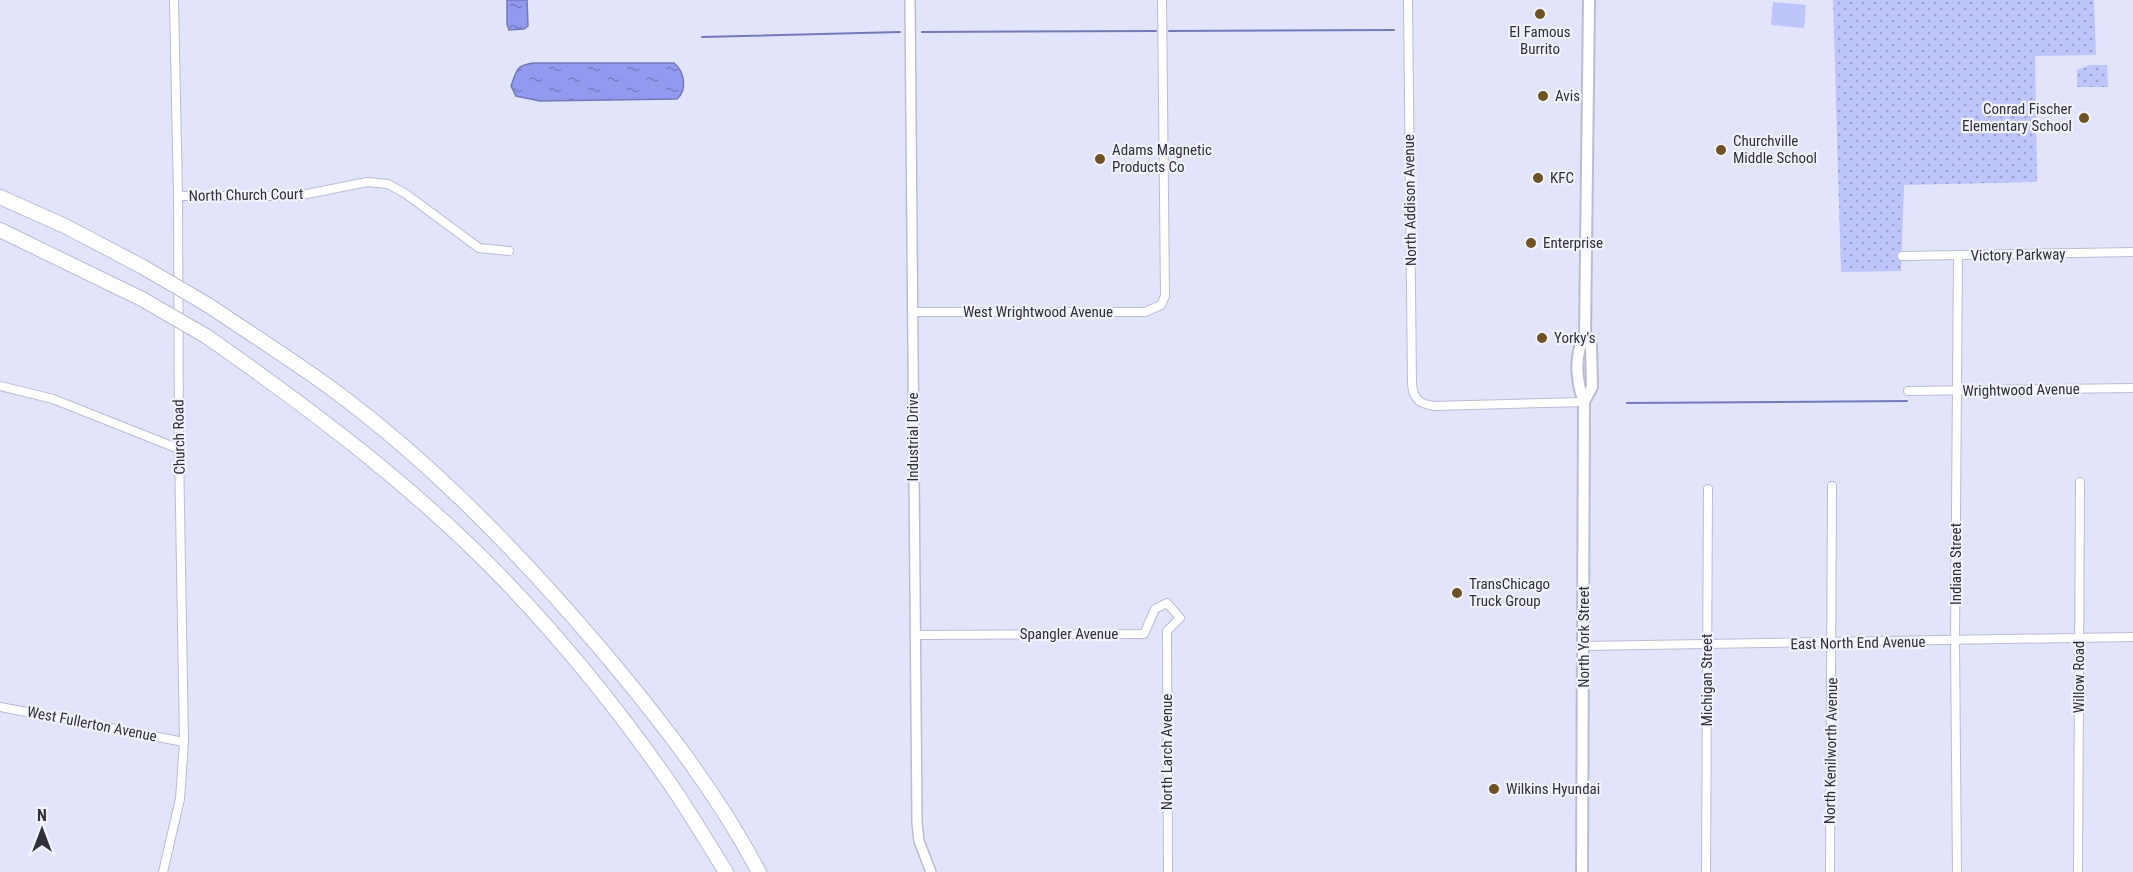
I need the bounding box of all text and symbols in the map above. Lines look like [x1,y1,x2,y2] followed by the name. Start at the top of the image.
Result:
[1533,7,1547,21] marker: El Famous Burrito
[1509,23,1571,58] place label: El Famous Burrito
[1555,87,1580,105] place label: Avis
[1536,89,1550,103] marker: Avis
[1962,100,2072,135] place label: Conrad Fischer Elementary School
[2077,111,2091,125] marker: Conrad Fischer Elementary School
[1733,132,1817,167] place label: Churchville Middle School
[1400,134,1420,266] street label: North Addison Avenue
[1112,141,1212,176] place label: Adams Magnetic Products Co
[1714,143,1728,157] marker: Churchville Middle School
[1093,152,1107,166] marker: Adams Magnetic Products Co
[1550,169,1574,187] place label: KFC
[1531,171,1545,185] marker: KFC
[189,185,303,205] street label: North Church Court
[1543,234,1603,252] place label: Enterprise
[1524,236,1538,250] marker: Enterprise
[1970,245,2066,265] street label: Victory Parkway
[963,303,1113,321] street label: West Wrightwood Avenue
[1554,329,1596,347] place label: Yorky's
[1535,331,1549,345] marker: Yorky's
[1962,380,2080,400] street label: Wrightwood Avenue
[904,393,922,482] street label: Industrial Drive
[169,399,189,475] street label: Church Road
[1947,523,1965,605] street label: Indiana Street
[1469,575,1550,610] place label: TransChicago Truck Group
[1450,586,1464,600] marker: TransChicago Truck Group
[1575,586,1593,688] street label: North York Street
[1020,625,1118,643] street label: Spangler Avenue
[1790,633,1926,653] street label: East North End Avenue
[1698,634,1716,726] street label: Michigan Street
[2070,641,2088,713] street label: Willow Road
[1821,678,1841,824] street label: North Kenilworth Avenue
[1158,694,1176,810] street label: North Larch Avenue
[26,703,158,745] street label: West Fullerton Avenue
[1506,780,1600,798] place label: Wilkins Hyundai
[1487,782,1501,796] marker: Wilkins Hyundai
[12,800,72,860] north arrow
[37,806,47,825] text: N

